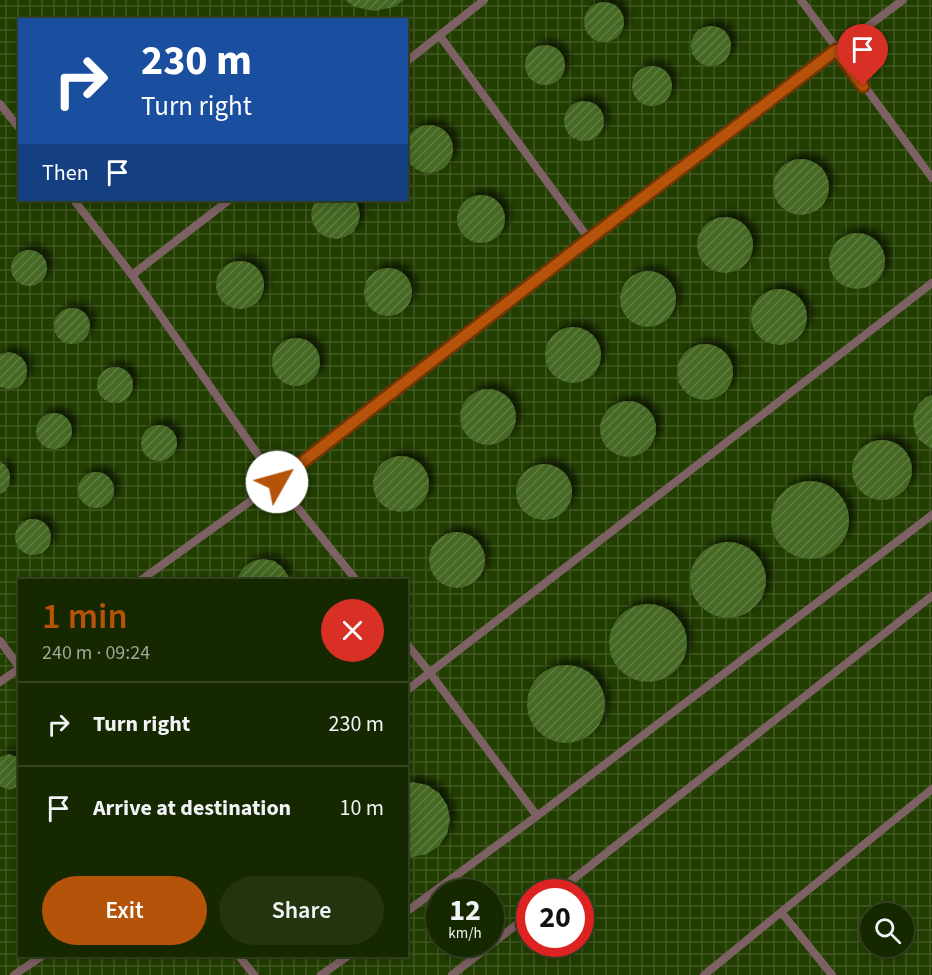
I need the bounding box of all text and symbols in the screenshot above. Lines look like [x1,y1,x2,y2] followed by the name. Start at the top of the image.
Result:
[837,24,888,86] pin
[141,31,252,91] text: 230 m
[846,33,879,66] icon: arrive
[42,42,120,120] icon: right
[141,87,252,126] text: Turn right
[101,156,134,189] icon: arrive
[42,157,89,189] text: Then
[245,450,309,514] position arrow
[42,591,128,642] text: 1 min
[321,599,384,662] button: close
[42,639,150,667] text: 240 m · 09:24
[42,708,75,741] icon: right
[93,708,190,740] text: Turn right
[329,708,384,740] text: 230 m
[42,792,75,825] icon: arrive
[93,792,291,824] text: Arrive at destination
[339,792,384,824] text: 10 m
[42,876,207,945] button: Exit
[219,876,384,945] button: Share
[516,879,594,957] speed limit sign: 20
[449,889,481,932] text: 12
[860,903,914,957] map controls
[860,903,914,957] button: search
[448,923,482,944] text: km/h

